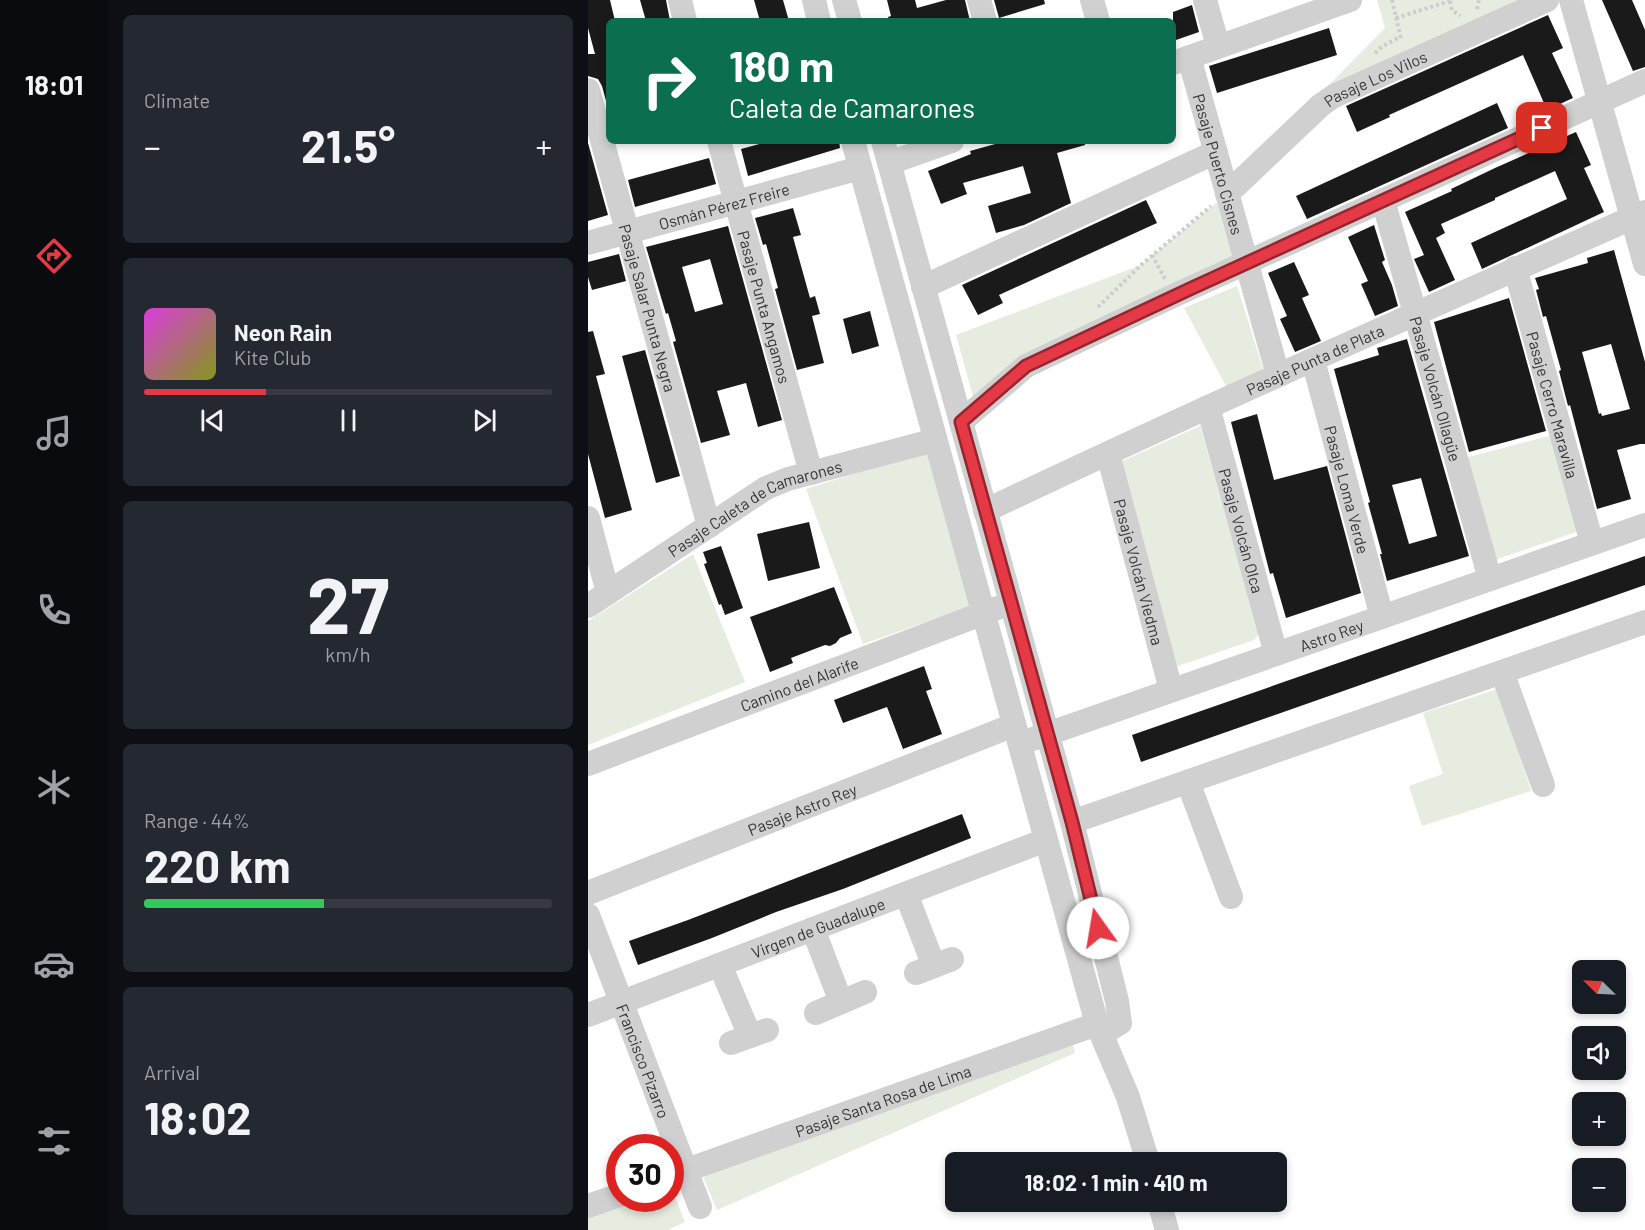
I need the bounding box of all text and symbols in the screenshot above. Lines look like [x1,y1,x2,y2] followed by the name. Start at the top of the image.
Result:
[729,40,834,90] text: 180 m
[630,42,708,120] icon: right
[1320,46,1430,110] street label: Pasaje Los Vilos
[25,68,83,100] text: 18:01
[144,88,210,112] text: Climate
[729,91,975,123] text: Caleta de Camarones
[1190,91,1248,237] street label: Pasaje Puerto Cisnes
[1516,102,1567,153] pin
[1525,111,1558,144] icon: arrive
[301,118,395,172] text: 21.5°
[144,126,161,166] text: −
[536,126,552,166] text: +
[656,178,791,233] street label: Osmán Pérez Freire
[616,222,681,394] street label: Pasaje Salar Punta Negra
[735,228,795,385] street label: Pasaje Punta Angamos
[33,235,75,277] icon: directions
[1407,314,1466,463] street label: Pasaje Volcán Ollagüe
[234,319,332,345] text: Neon Rain
[1243,320,1386,398] street label: Pasaje Punta de Plata
[1524,329,1583,480] street label: Pasaje Cerro Maravilla
[234,345,311,369] text: Kite Club
[196,404,229,437] icon: previous
[332,404,365,437] icon: pause
[468,404,501,437] icon: next
[33,412,75,454] icon: music
[1321,423,1374,556] street label: Pasaje Loma Verde
[664,456,844,560] street label: Pasaje Caleta de Camarones
[1216,466,1268,595] street label: Pasaje Volcán Olca
[1111,497,1168,647] street label: Pasaje Volcán Viedma
[307,556,389,650] text: 27
[33,589,75,631] icon: phone
[1297,615,1366,655] street label: Astro Rey
[325,642,371,666] text: km/h
[737,652,861,715] street label: Camino del Alarife
[33,766,75,808] icon: climate
[745,778,860,839] street label: Pasaje Astro Rey
[144,808,250,832] text: Range · 44%
[144,838,291,892] text: 220 km
[748,893,887,961] street label: Virgen de Guadalupe
[1066,896,1130,960] position arrow
[33,943,75,985] icon: car
[1572,960,1626,1014] north arrow
[1572,960,1626,1212] map controls
[613,1001,674,1121] street label: Francisco Pizarro
[1572,1026,1626,1080] button: sound
[144,1060,200,1084] text: Arrival
[792,1060,973,1140] street label: Pasaje Santa Rosa de Lima
[144,1090,252,1144] text: 18:02
[1572,1092,1626,1146] button: +
[33,1120,75,1162] icon: filters
[606,1134,684,1212] speed limit sign: 30
[1572,1158,1626,1212] button: −
[1025,1169,1208,1195] text: 18:02 · 1 min · 410 m

